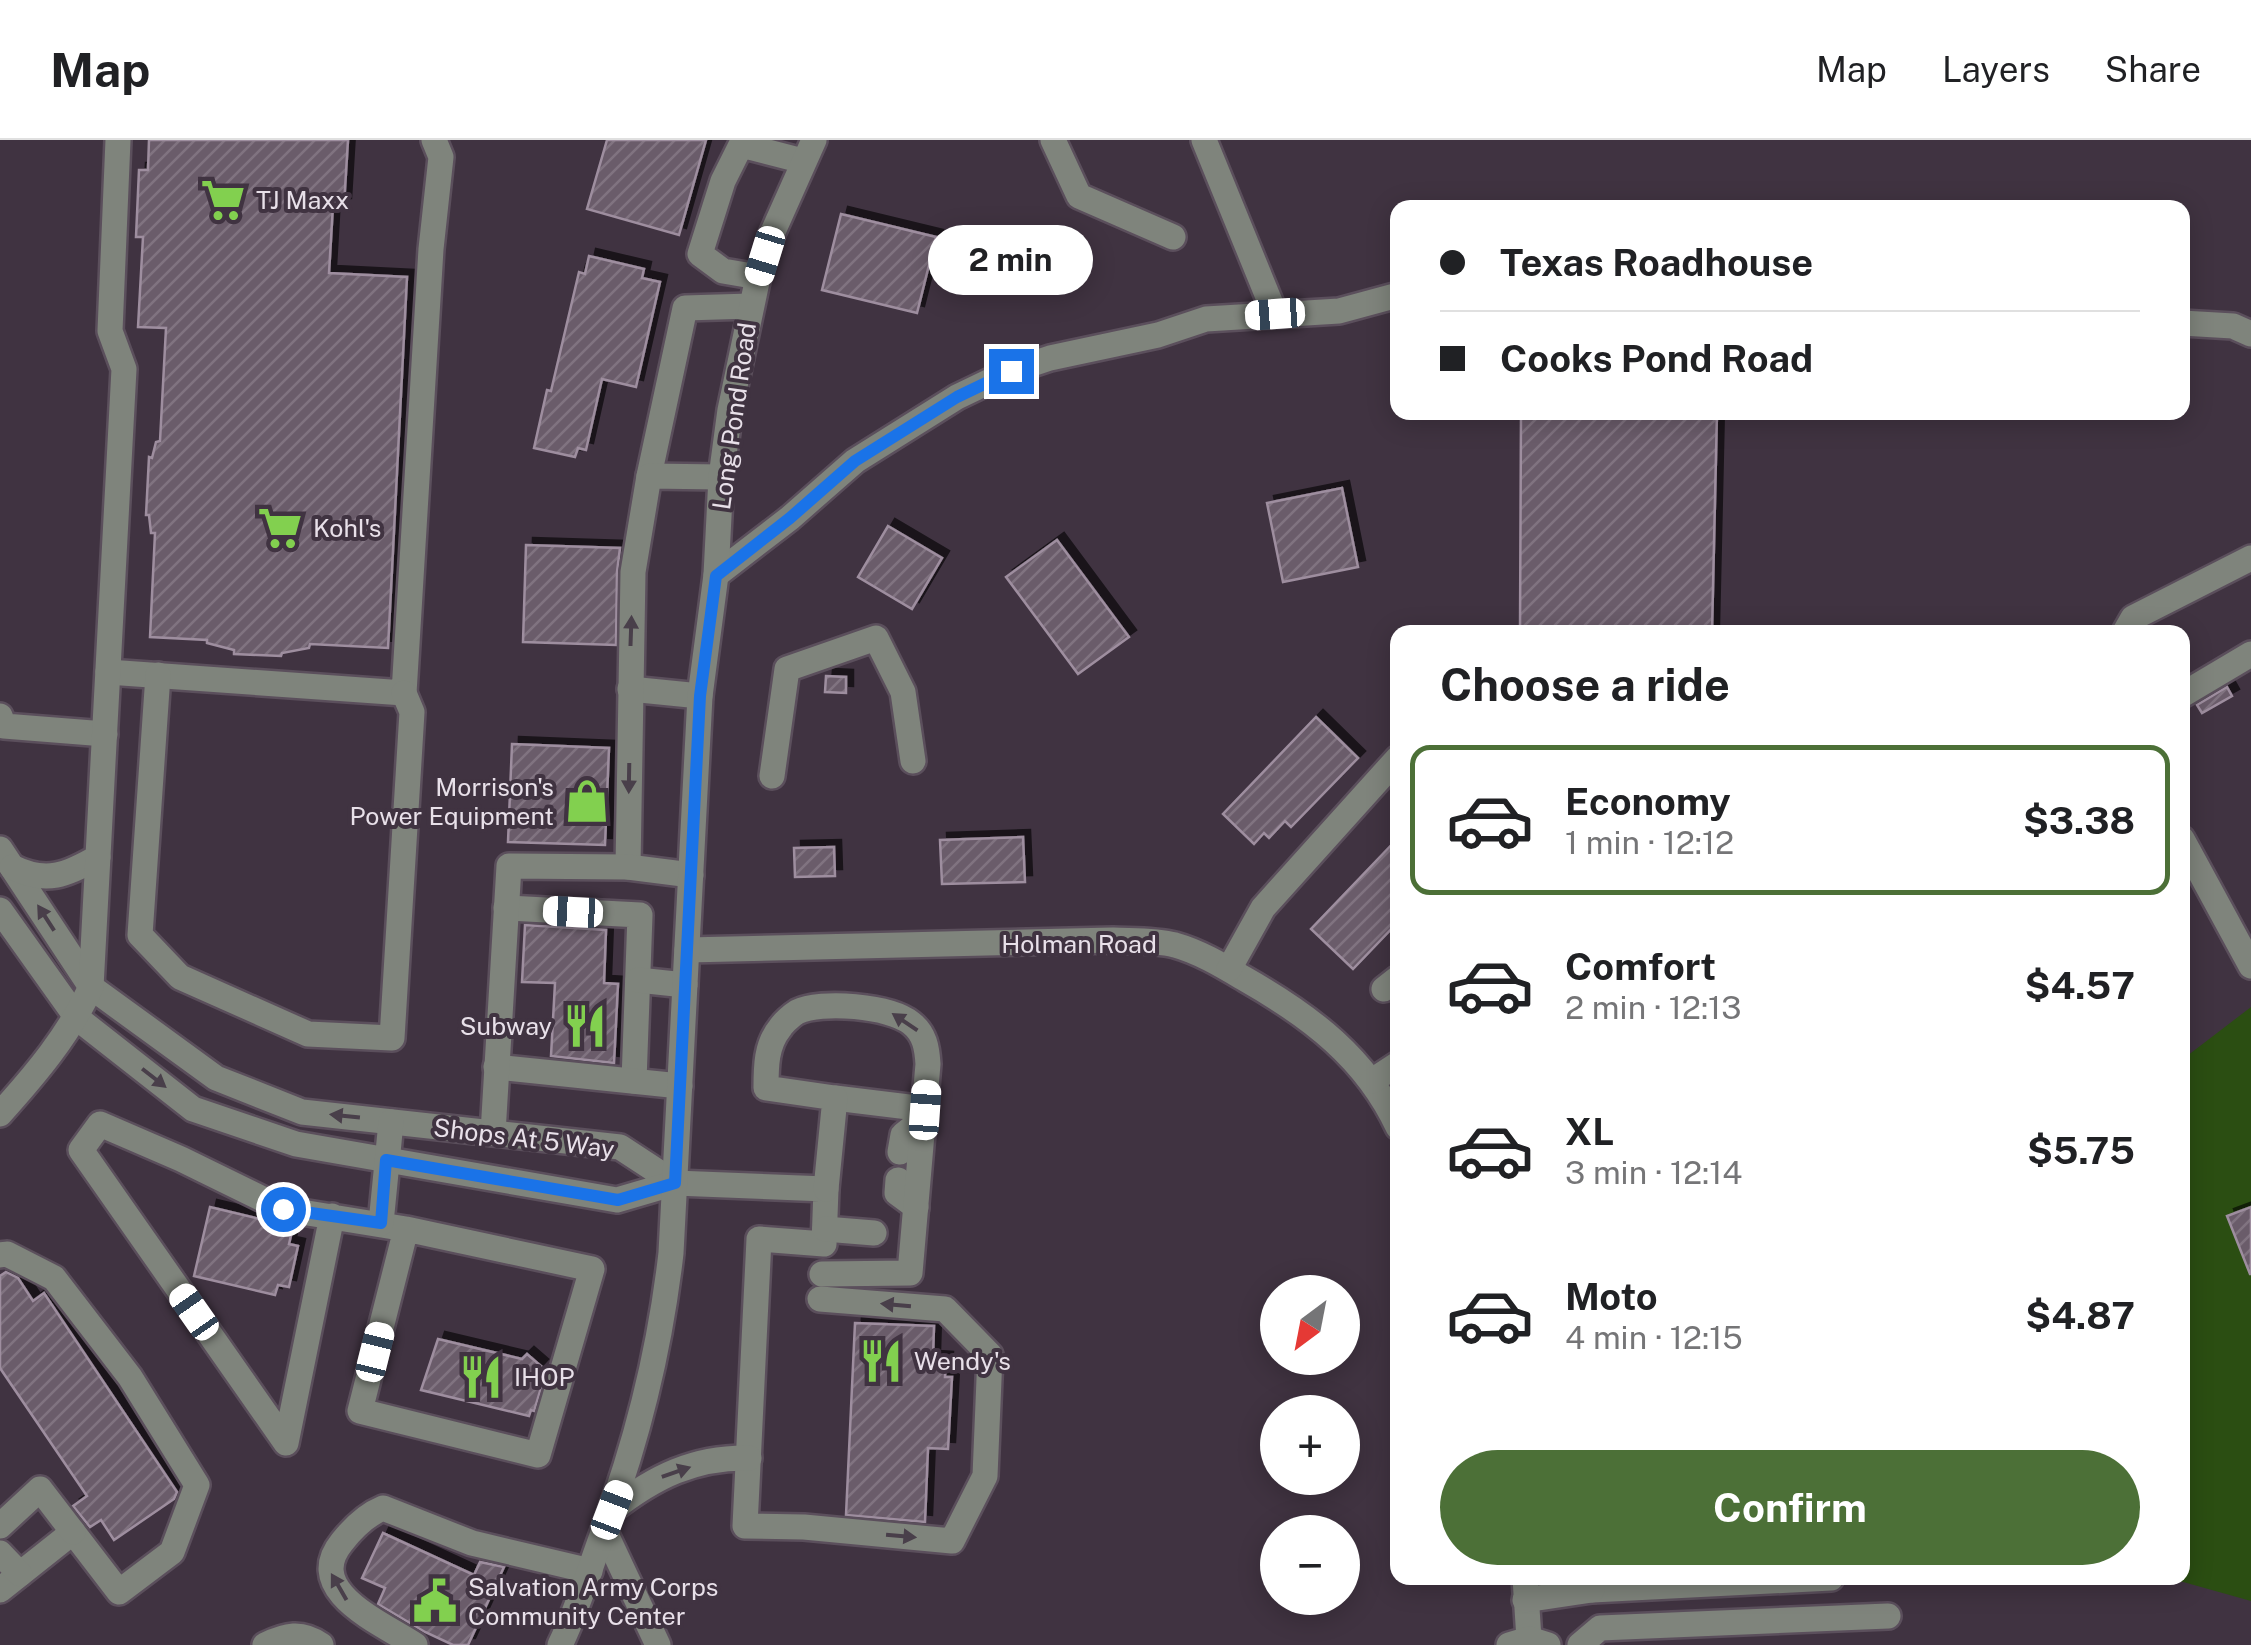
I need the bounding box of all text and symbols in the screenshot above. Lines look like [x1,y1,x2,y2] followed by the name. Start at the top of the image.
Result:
[50,41,150,98] text: Map
[1816,49,1887,90] text: Map
[1942,49,2050,90] text: Layers
[2105,49,2201,90] text: Share
[199,176,247,224] supermarket icon: TJ Maxx
[256,185,349,215] place label: TJ Maxx
[742,223,788,289] car
[928,226,1094,296] callout: 2 min
[1500,240,1813,285] text: Texas Roadhouse
[969,241,1052,278] text: 2 min
[1244,297,1306,331] car
[706,321,762,511] street label: Long Pond Road
[1500,336,1813,381] text: Cooks Pond Road
[989,349,1034,394] route end
[256,504,304,552] supermarket icon: Kohl's
[313,513,381,543] place label: Kohl's
[624,614,640,646] one-way arrow
[1440,658,1730,711] text: Choose a ride
[621,763,637,795] one-way arrow
[350,772,554,831] place label: Morrison's Power Equipment
[1445,775,1535,865] icon: car
[563,777,611,825] shop icon: Morrison's Power Equipment
[1565,779,1731,824] text: Economy
[2023,798,2135,843] text: $3.38
[1565,824,1734,861] text: 1 min · 12:12
[542,895,604,929] car
[37,904,55,932] one-way arrow
[1001,929,1157,959] street label: Holman Road
[1445,940,1535,1030] icon: car
[1565,944,1716,989] text: Comfort
[2025,963,2135,1008] text: $4.57
[1565,989,1741,1026] text: 2 min · 12:13
[561,1002,609,1050] restaurant icon: Subway
[460,1011,552,1041] place label: Subway
[892,1013,919,1033] one-way arrow
[141,1067,166,1088] one-way arrow
[908,1079,942,1141] car
[1445,1105,1535,1195] icon: car
[328,1108,360,1124] one-way arrow
[1565,1109,1614,1154] text: XL
[432,1112,616,1164] street label: Shops At 5 Way
[2027,1128,2135,1173] text: $5.75
[1565,1154,1742,1191] text: 3 min · 12:14
[261,1187,306,1232] route start
[1445,1270,1535,1360] icon: car
[1565,1274,1658,1319] text: Moto
[1260,1275,1360,1375] north arrow
[1260,1275,1360,1615] map controls
[165,1279,223,1345] car
[2025,1293,2135,1338] text: $4.87
[879,1296,911,1312] one-way arrow
[353,1319,397,1385] car
[1565,1319,1743,1356] text: 4 min · 12:15
[857,1337,905,1385] restaurant icon: Wendy's
[914,1346,1011,1376] place label: Wendy's
[457,1353,505,1401] restaurant icon: IHOP
[514,1362,575,1392] place label: IHOP
[1260,1395,1360,1495] button: +
[1440,1450,2140,1565] button: Confirm
[661,1463,691,1478] one-way arrow
[587,1477,637,1543] car
[1260,1515,1360,1615] button: −
[885,1528,917,1544] one-way arrow
[468,1572,718,1631] place label: Salvation Army Corps Community Center
[331,1573,348,1601] one-way arrow
[411,1577,459,1625] public building icon: Salvation Army Corps Community Center

